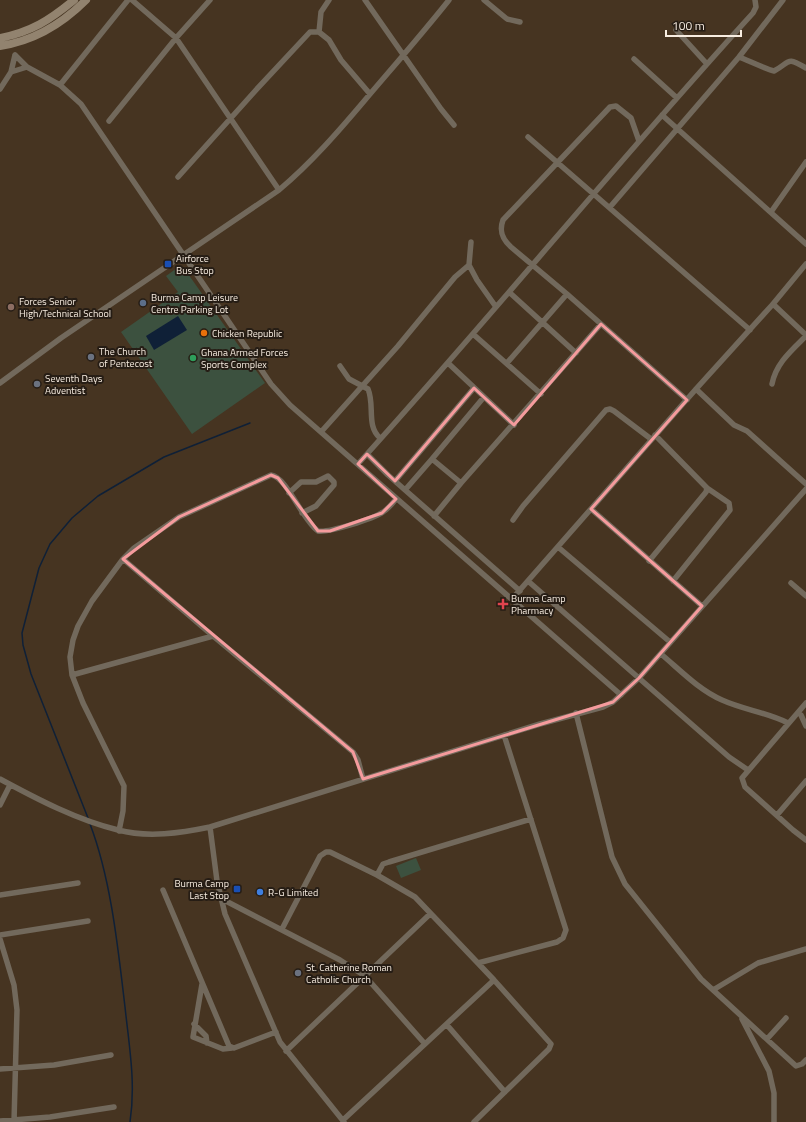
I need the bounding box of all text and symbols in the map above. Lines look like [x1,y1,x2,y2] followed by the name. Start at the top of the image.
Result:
[666,12,741,38] scale bar
[672,16,705,35] text: 100 m
[176,251,214,278] place label: Airforce Bus Stop
[163,259,173,269] marker: Airforce Bus Stop
[151,290,238,317] place label: Burma Camp Leisure Centre Parking Lot
[19,294,111,321] place label: Forces Senior High/Technical School
[138,298,148,308] marker: Burma Camp Leisure Centre Parking Lot
[6,302,16,312] marker: Forces Senior High/Technical School
[212,326,282,341] place label: Chicken Republic
[199,328,209,338] marker: Chicken Republic
[99,344,153,371] place label: The Church of Pentecost
[201,345,289,372] place label: Ghana Armed Forces Sports Complex
[86,352,96,362] marker: The Church of Pentecost
[188,353,198,363] marker: Ghana Armed Forces Sports Complex
[45,371,103,398] place label: Seventh Days Adventist
[32,379,42,389] marker: Seventh Days Adventist
[511,591,566,618] place label: Burma Camp Pharmacy
[498,599,508,609] marker: Burma Camp Pharmacy
[174,876,229,903] place label: Burma Camp Last Stop
[232,884,242,894] marker: Burma Camp Last Stop
[268,885,318,900] place label: R-G Limited
[255,887,265,897] marker: R-G Limited
[306,960,392,987] place label: St. Catherine Roman Catholic Church
[293,968,303,978] marker: St. Catherine Roman Catholic Church

